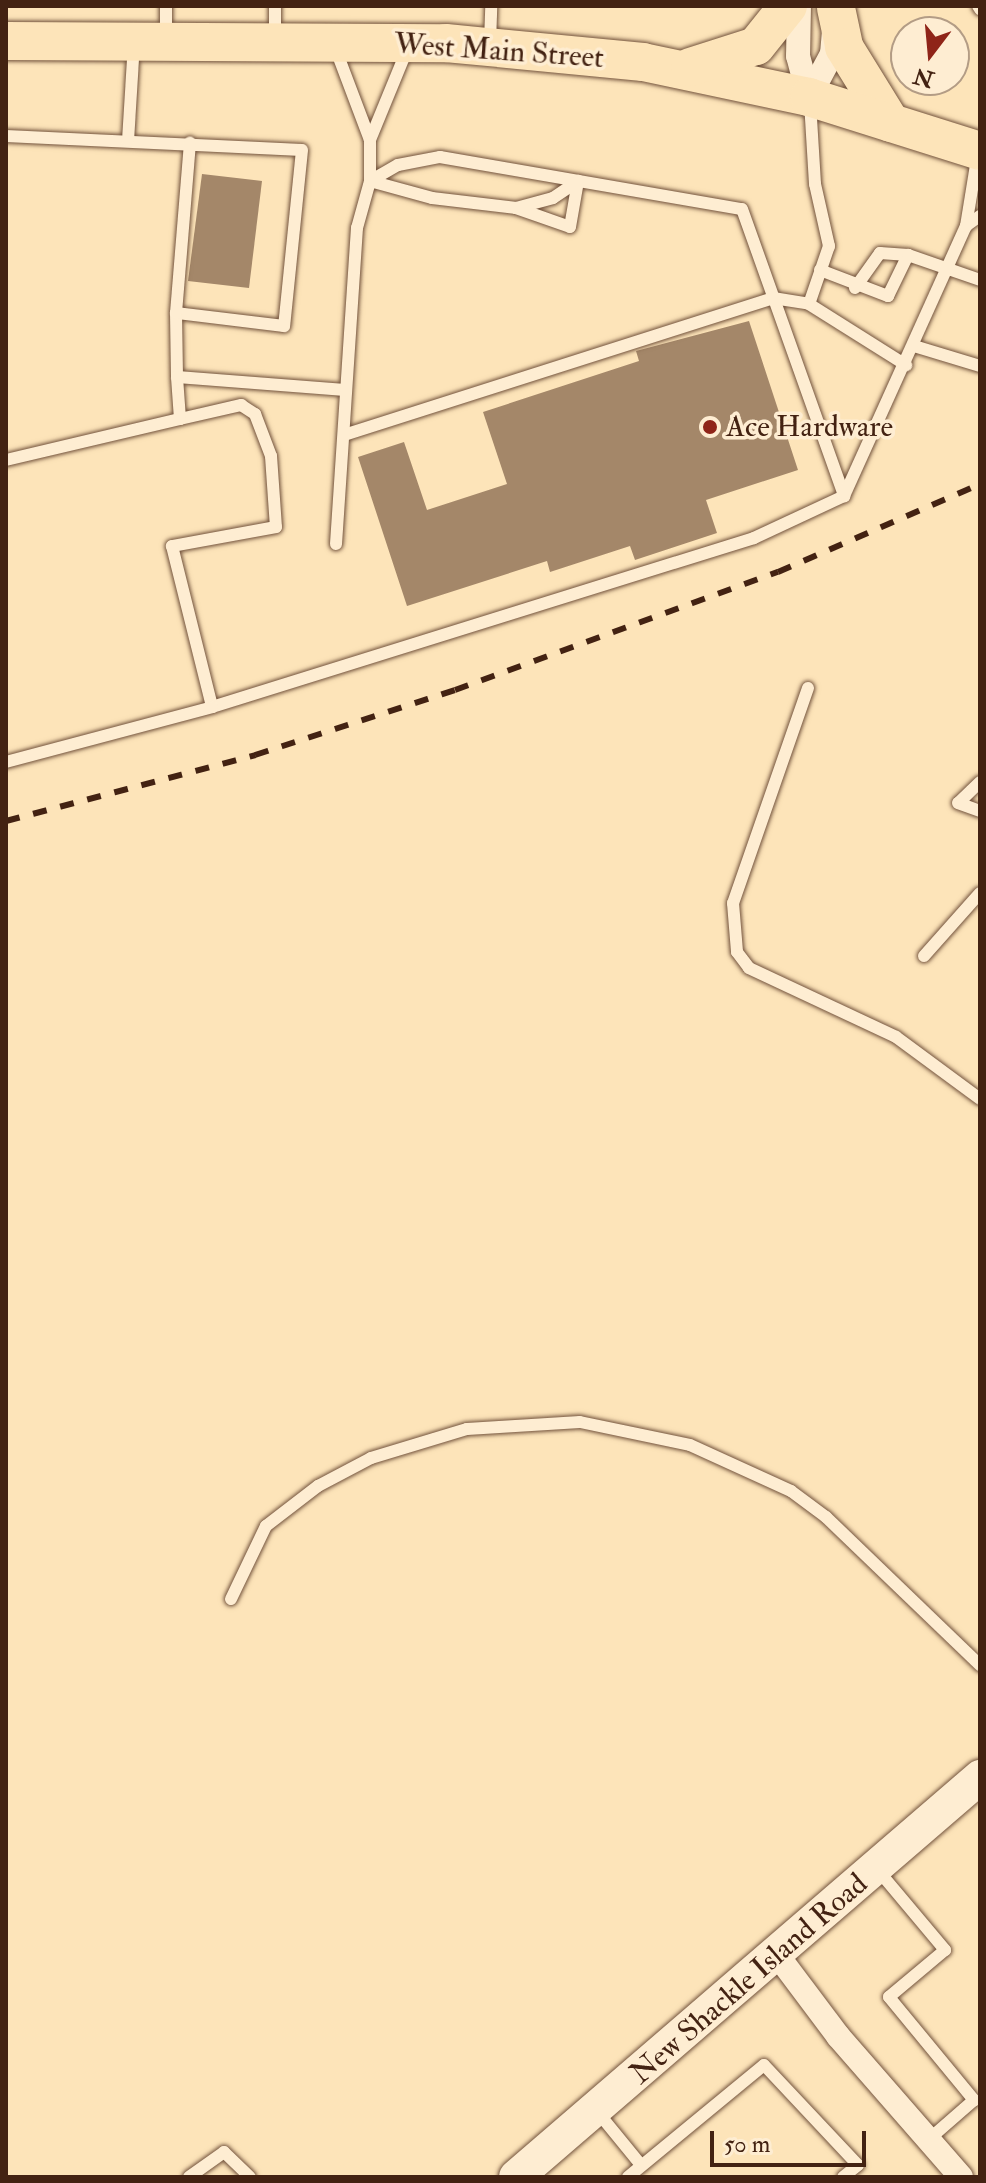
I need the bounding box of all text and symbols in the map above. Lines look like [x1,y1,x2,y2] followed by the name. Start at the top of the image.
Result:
[890,16,970,96] north arrow
[393,26,605,76] street label: West Main Street
[911,61,937,93] text: N
[726,409,893,445] place label: Ace Hardware
[701,418,719,436] marker: Ace Hardware
[623,1866,875,2092] street label: New Shackle Island Road
[714,2115,870,2165] scale bar
[724,2129,770,2160] text: 50 m

